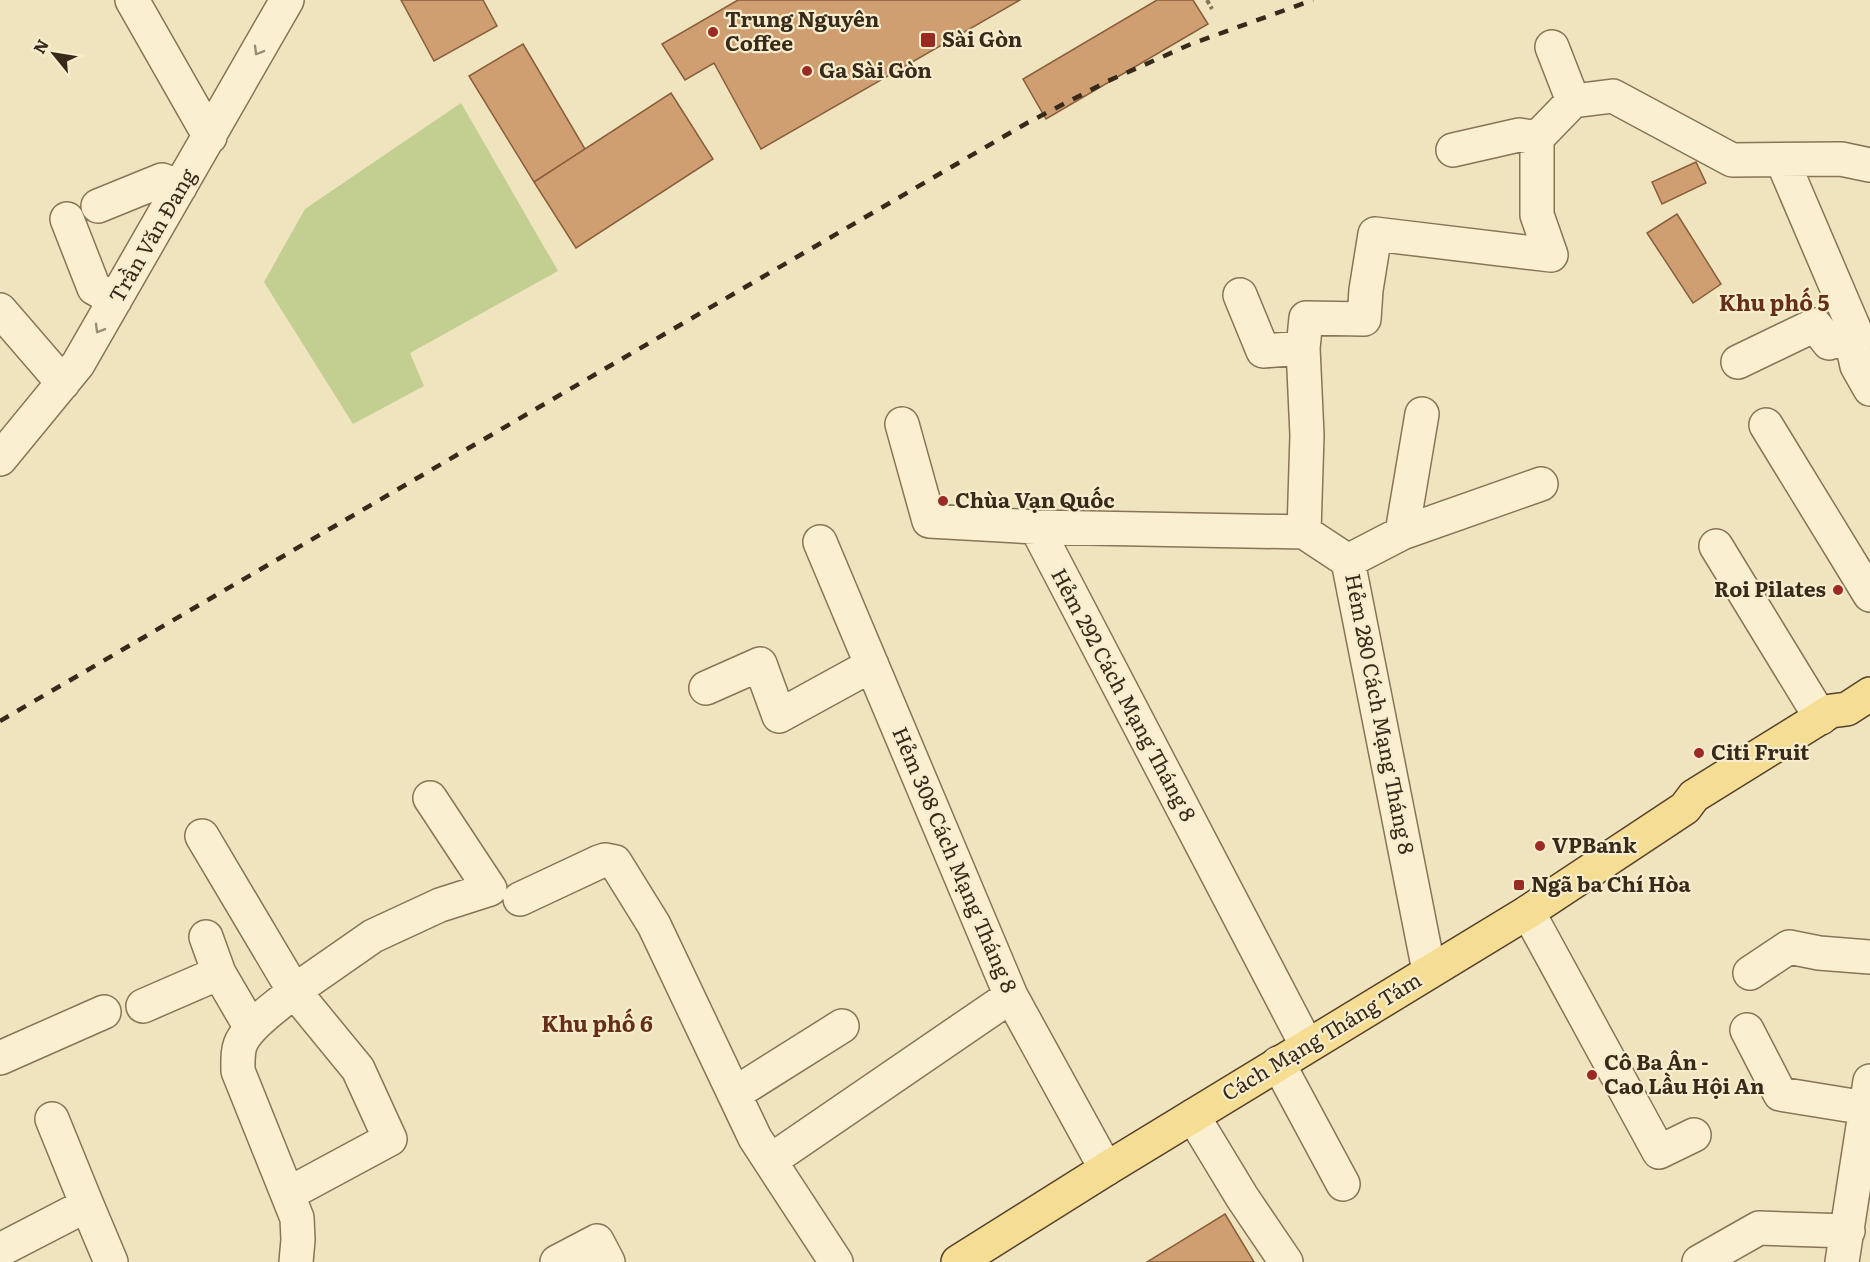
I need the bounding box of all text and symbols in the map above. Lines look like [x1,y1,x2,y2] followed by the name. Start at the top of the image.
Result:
[725,2,880,57] place label: Trung Nguyên Coffee
[942,22,1023,53] place label: Sài Gòn
[24,24,84,84] north arrow
[706,25,720,39] marker: Trung Nguyên Coffee
[919,31,937,49] marker: Sài Gòn
[26,34,54,58] text: N
[254,45,266,55] one-way arrow
[819,53,932,84] place label: Ga Sài Gòn
[800,64,814,78] marker: Ga Sài Gòn
[100,161,202,308] street label: Trần Văn Ðang
[1719,285,1829,318] district label: Khu phố 5
[94,323,106,333] one-way arrow
[955,483,1115,514] place label: Chùa Vạn Quốc
[936,494,950,508] marker: Chùa Vạn Quốc
[1045,562,1205,826] street label: Hẻm 292 Cách Mạng Tháng 8
[1339,571,1424,857] street label: Hẻm 280 Cách Mạng Tháng 8
[1714,572,1826,603] place label: Roi Pilates
[1831,583,1845,597] marker: Roi Pilates
[886,721,1026,997] street label: Hẻm 308 Cách Mạng Tháng 8
[1711,735,1810,766] place label: Citi Fruit
[1692,746,1706,760] marker: Citi Fruit
[1552,828,1638,859] place label: VPBank
[1533,839,1547,853] marker: VPBank
[1531,867,1692,898] place label: Ngã ba Chí Hòa
[1512,878,1526,892] marker: Ngã ba Chí Hòa
[1215,963,1426,1107] street label: Cách Mạng Tháng Tám
[541,1006,653,1039] district label: Khu phố 6
[1604,1045,1765,1100] place label: Cô Ba Ân - Cao Lầu Hội An
[1585,1068,1599,1082] marker: Cô Ba Ân - Cao Lầu Hội An

